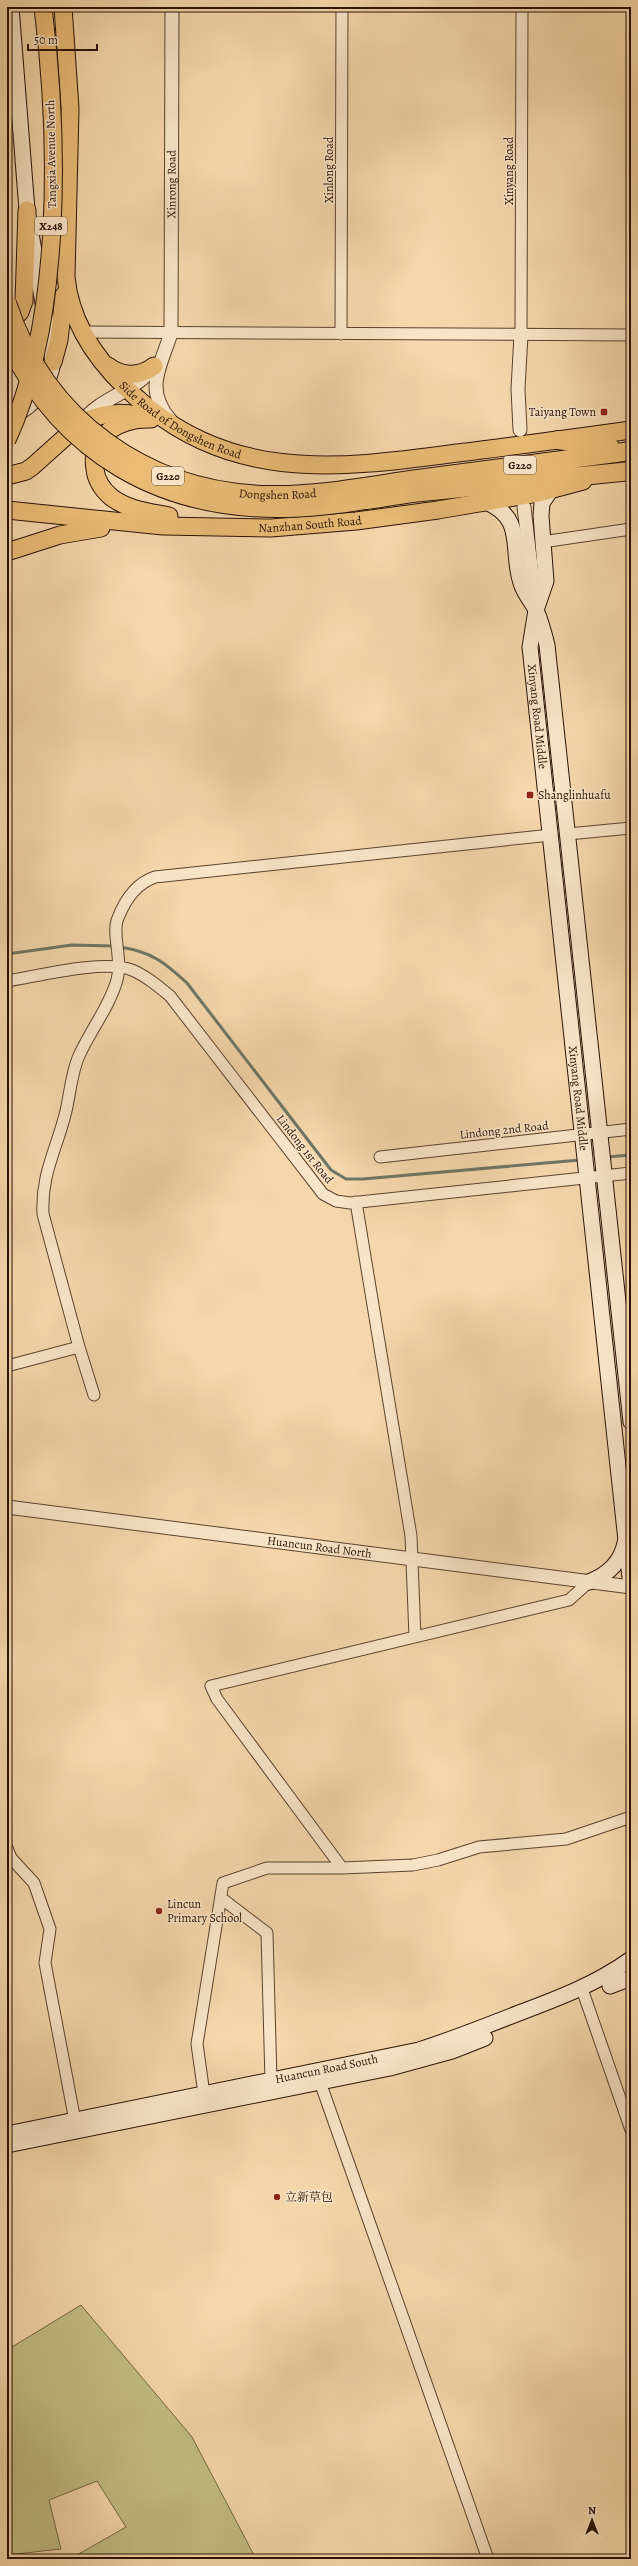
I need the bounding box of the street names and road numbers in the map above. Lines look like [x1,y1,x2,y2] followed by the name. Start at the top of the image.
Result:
[42,99,60,208] street label: Tangxia Avenue North
[321,136,337,203] street label: Xinlong Road
[501,136,517,205] street label: Xinyang Road
[163,149,180,218] street label: Xinrong Road
[35,217,67,235] road number: X248
[116,378,244,463] street label: Side Road of Dongshen Road
[504,456,536,474] road number: G220
[152,467,184,485] road number: G220
[238,485,318,503] street label: Dongshen Road
[258,512,363,536] street label: Nanzhan South Road
[524,663,551,770] street label: Xinyang Road Middle
[565,1045,592,1151] street label: Xinyang Road Middle
[273,1111,337,1187] street label: Lindong 1st Road
[459,1117,550,1143] street label: Lindong 2nd Road
[266,1532,373,1562] street label: Huancun Road North
[274,2050,380,2087] street label: Huancun Road South

